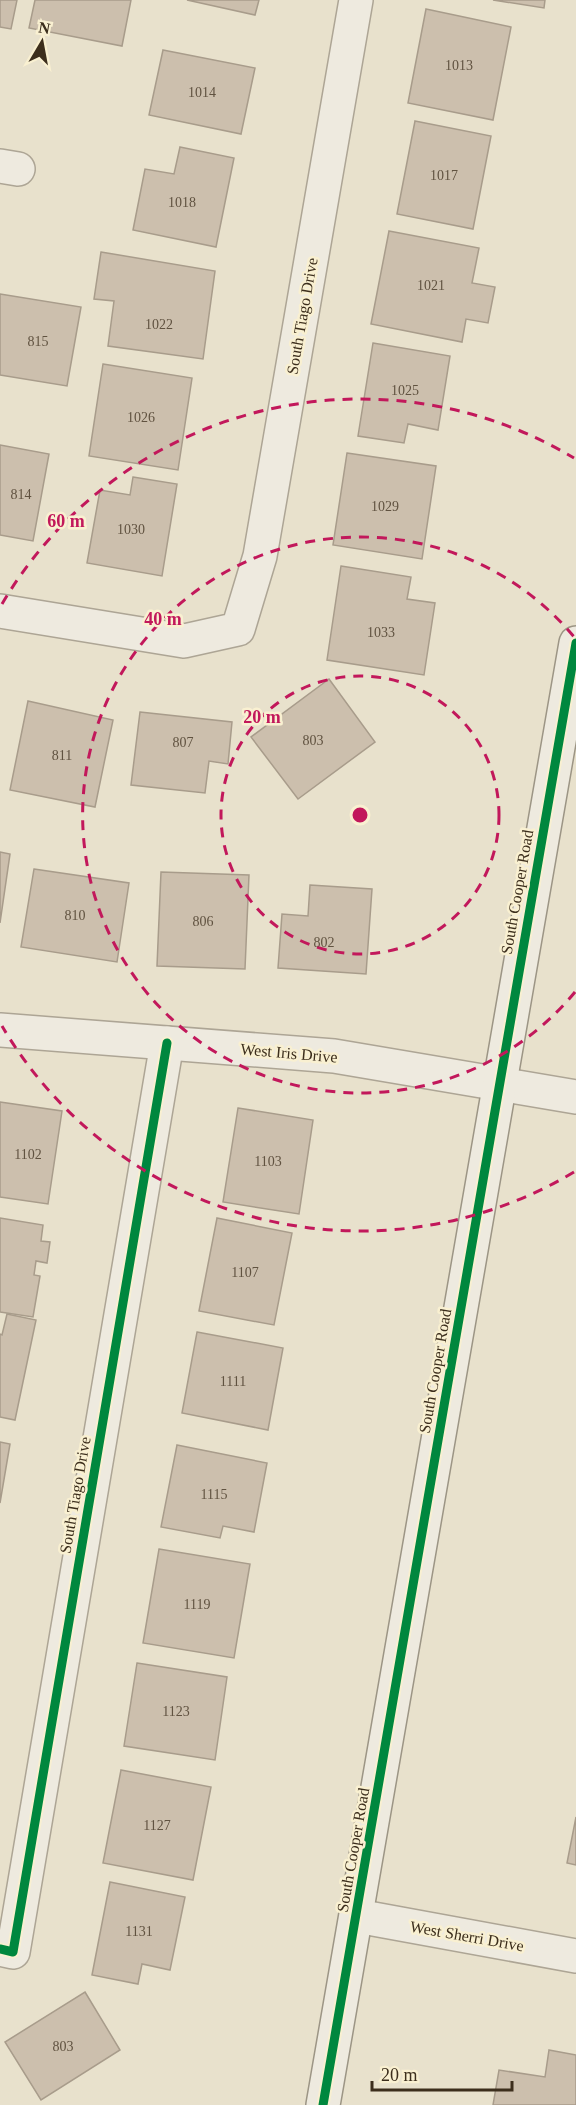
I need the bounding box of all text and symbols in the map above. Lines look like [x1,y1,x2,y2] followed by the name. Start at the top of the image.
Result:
[12,12,72,72] north arrow
[37,18,52,37] text: N
[445,58,473,73] house number: 1013
[188,85,216,100] house number: 1014
[430,168,458,183] house number: 1017
[168,195,196,210] house number: 1018
[283,256,322,376] street label: South Tiago Drive
[417,278,445,293] house number: 1021
[145,317,173,332] house number: 1022
[28,334,49,349] house number: 815
[391,383,419,398] house number: 1025
[127,410,155,425] house number: 1026
[11,487,32,502] house number: 814
[371,499,399,514] house number: 1029
[47,511,85,531] text: 60 m
[117,522,145,537] house number: 1030
[144,609,182,629] text: 40 m
[367,625,395,640] house number: 1033
[243,707,281,727] text: 20 m
[303,733,324,748] house number: 803
[173,735,194,750] house number: 807
[52,748,72,763] house number: 811
[350,805,370,825] centre of rings
[498,828,537,956] street label: South Cooper Road
[65,908,86,923] house number: 810
[193,914,214,929] house number: 806
[314,935,335,950] house number: 802
[240,1040,338,1066] street label: West Iris Drive
[14,1147,42,1162] house number: 1102
[254,1154,282,1169] house number: 1103
[231,1265,259,1280] house number: 1107
[416,1307,455,1435] street label: South Cooper Road
[220,1374,246,1389] house number: 1111
[56,1435,95,1555] street label: South Tiago Drive
[201,1487,227,1502] house number: 1115
[184,1597,210,1612] house number: 1119
[162,1704,190,1719] house number: 1123
[334,1786,373,1914] street label: South Cooper Road
[143,1818,171,1833] house number: 1127
[409,1918,525,1954] street label: West Sherri Drive
[125,1924,153,1939] house number: 1131
[53,2039,74,2054] house number: 803
[372,2054,512,2092] scale bar
[381,2065,418,2085] text: 20 m

